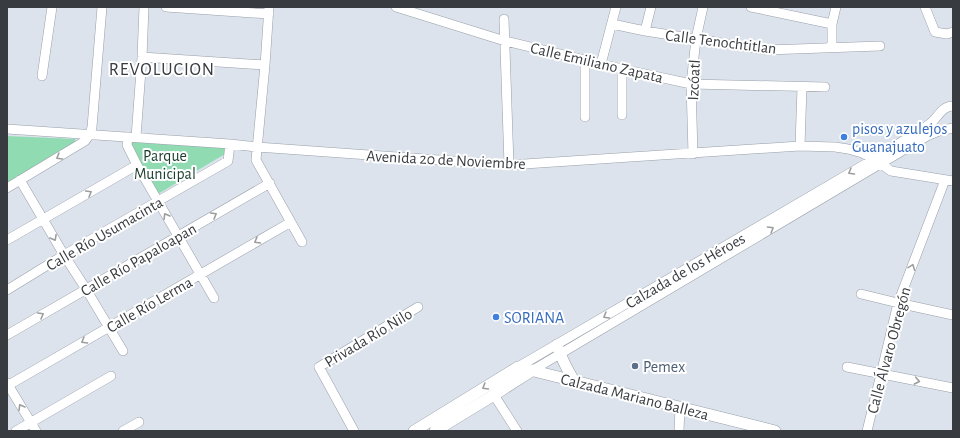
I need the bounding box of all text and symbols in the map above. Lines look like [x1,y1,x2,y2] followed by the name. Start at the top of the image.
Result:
[664,27,777,57] street label: Calle Tenochtitlan
[529,40,665,86] street label: Calle Emiliano Zapata
[685,59,703,101] street label: Izcóatl
[109,61,215,79] district label: REVOLUCION
[852,121,947,156] place label: pisos y azulejos Guanajuato
[839,132,849,142] marker: pisos y azulejos Guanajuato
[134,148,196,182] park label: Parque Municipal
[366,148,526,172] street label: Avenida 20 de Noviembre
[56,152,63,159] one-way arrow
[848,168,855,175] one-way arrow
[85,190,92,197] one-way arrow
[43,194,166,274] street label: Calle Río Usumacinta
[164,213,171,220] one-way arrow
[210,213,217,220] one-way arrow
[78,220,199,299] street label: Calle Río Papaloapan
[767,227,774,234] one-way arrow
[623,230,748,312] street label: Calzada de los Héroes
[50,234,57,241] one-way arrow
[254,237,261,244] one-way arrow
[907,263,915,270] one-way arrow
[104,274,195,336] street label: Calle Río Lerma
[862,285,914,415] street label: Calle Álvaro Obregón
[322,305,415,370] street label: Privada Río Nilo
[504,310,564,326] place label: SORIANA
[603,311,610,319] one-way arrow
[491,312,501,322] marker: SORIANA
[37,313,44,320] one-way arrow
[81,337,88,344] one-way arrow
[643,359,685,375] place label: Pemex
[630,361,640,371] marker: Pemex
[559,371,710,423] street label: Calzada Mariano Balleza
[914,376,920,384] one-way arrow
[482,383,489,390] one-way arrow
[19,404,26,411] one-way arrow

